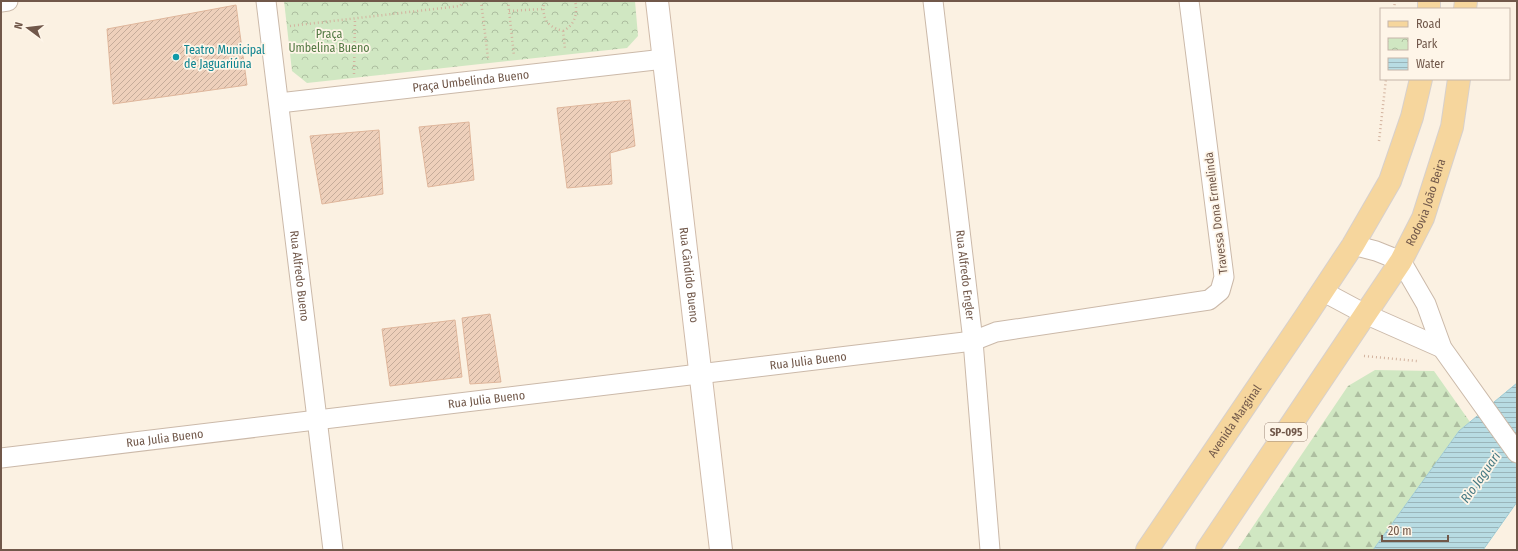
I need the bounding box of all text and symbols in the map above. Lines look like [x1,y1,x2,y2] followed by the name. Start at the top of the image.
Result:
[8,8,48,48] north arrow
[1380,8,1510,80] legend
[1416,17,1441,31] text: Road
[12,21,26,30] text: N
[288,27,370,55] park label: Praça Umbelina Bueno
[1416,37,1438,51] text: Park
[184,43,265,71] place label: Teatro Municipal de Jaguariúna
[171,52,181,62] marker: Teatro Municipal de Jaguariúna
[1416,57,1445,71] text: Water
[412,67,530,95] street label: Praça Umbelinda Bueno
[1202,151,1230,275] street label: Travessa Dona Ermelinda
[1403,157,1448,248] street label: Rodovia João Beira
[676,227,701,324] street label: Rua Cândido Bueno
[953,229,978,322] street label: Rua Alfredo Engler
[287,230,312,322] street label: Rua Alfredo Bueno
[769,349,847,372] street label: Rua Julia Bueno
[1205,382,1264,460] street label: Avenida Marginal
[447,388,526,411] street label: Rua Julia Bueno
[1265,423,1307,441] road number: SP-095
[126,427,204,450] street label: Rua Julia Bueno
[1457,448,1504,506] water label: Rio Jaguari
[1382,517,1448,543] scale bar
[1388,524,1412,538] text: 20 m

